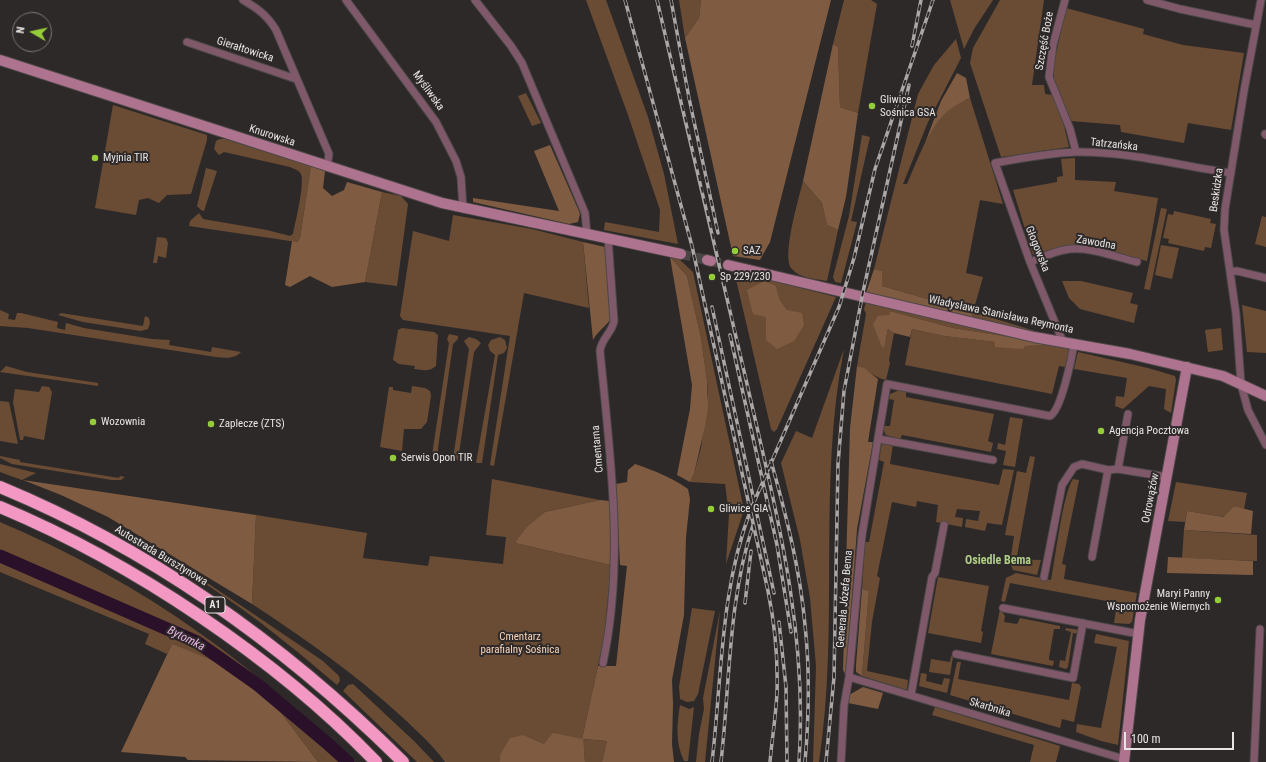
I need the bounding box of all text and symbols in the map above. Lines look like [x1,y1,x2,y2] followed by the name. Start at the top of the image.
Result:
[1033,11,1057,71] street label: Szczęść Boże
[12,12,52,52] north arrow
[14,26,28,35] text: N
[215,35,275,65] street label: Gierałtowicka
[409,69,447,113] street label: Myśliwska
[880,93,936,119] place label: Gliwice Sośnica GSA
[867,101,877,111] marker: Gliwice Sośnica GSA
[247,122,297,150] street label: Knurowska
[1090,136,1138,154] street label: Tatrzańska
[103,151,148,165] place label: Myjnia TIR
[90,153,100,163] marker: Myjnia TIR
[1207,167,1227,213] street label: Beskidzka
[1022,224,1052,274] street label: Głogowska
[1075,233,1117,253] street label: Zawodna
[743,244,761,258] place label: SAZ
[730,246,740,256] marker: SAZ
[720,270,770,284] place label: Sp 229/230
[707,272,717,282] marker: Sp 229/230
[927,293,1075,337] street label: Władysława Stanisława Reymonta
[101,415,145,429] place label: Wozownia
[88,417,98,427] marker: Wozownia
[219,417,285,431] place label: Zaplecze (ZTS)
[206,419,216,429] marker: Zaplecze (ZTS)
[1109,424,1189,438] place label: Agencja Pocztowa
[589,425,607,473] street label: Cmentarna
[1096,426,1106,436] marker: Agencja Pocztowa
[401,451,472,465] place label: Serwis Opon TIR
[388,453,398,463] marker: Serwis Opon TIR
[1140,472,1162,524] street label: Odrowążów
[719,502,768,516] place label: Gliwice GlA
[706,504,716,514] marker: Gliwice GlA
[112,523,210,589] street label: Autostrada Bursztynowa
[834,550,856,648] street label: Generała Józefa Bema
[965,554,1031,568] district label: Osiedle Bema
[1107,587,1210,613] place label: Maryi Panny Wspomożenie Wiernych
[1213,595,1223,605] marker: Maryi Panny Wspomożenie Wiernych
[205,597,225,613] road number: A1
[165,624,207,654] water label: Bytomka
[480,630,560,656] park label: Cmentarz parafialny Sośnica
[968,695,1012,721] street label: Skarbnika
[1126,724,1236,750] scale bar
[1131,732,1161,746] text: 100 m

